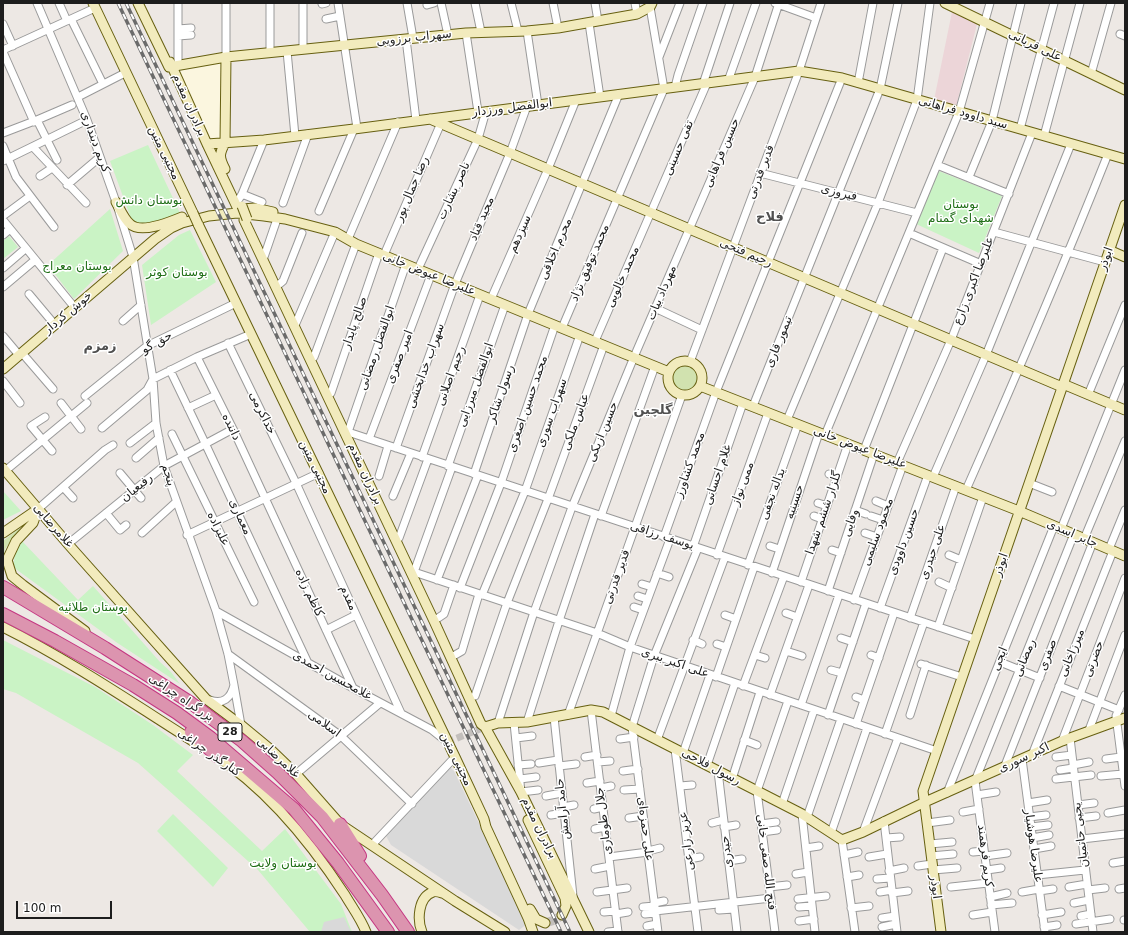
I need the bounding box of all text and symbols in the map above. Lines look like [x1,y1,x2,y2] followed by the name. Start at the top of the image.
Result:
[376,27,452,49] street label: سهراب برزویی
[1006,27,1064,65] street label: علی قربانی
[169,72,209,138] street label: برادران مقدم
[917,93,1009,133] street label: سید داوود فراهانی
[471,96,553,120] street label: ابوالفضل ورزدار
[77,109,113,175] street label: کریم دینداری
[701,116,743,190] street label: حسین فراهانی
[661,118,697,178] street label: تقی حسینی
[145,124,183,182] street label: مجتبی متین
[744,143,778,201] street label: قدیر قدرتی
[392,154,432,224] street label: رضا جمال پور
[434,160,474,222] street label: ناصر بشارت
[819,182,859,204] street label: فیروزی
[116,194,182,208] park label: بوستان دانش
[466,195,498,243] street label: مجید قباد
[928,198,994,226] park label: بوستان شهدای گمنام
[756,210,784,226] district label: فلاح
[505,213,535,255] street label: سیزدهم
[537,216,575,282] street label: محرم اخلاقی
[567,222,613,304] street label: محمد توفیق ‌نژاد
[718,235,774,271] street label: رحیم فتحی
[951,235,997,327] street label: علیرضا اکبری زارع
[603,244,643,310] street label: محمد خالویی
[1095,245,1117,273] street label: ابوذر
[381,249,477,299] street label: علیرضا عیوض خانی
[42,260,112,274] park label: بوستان معراج
[644,263,680,323] street label: مهرداد بیات
[146,266,208,280] park label: بوستان کوثر
[41,289,95,337] street label: خوش کردار
[339,295,371,351] street label: صالح پایدار
[356,304,398,392] street label: ابوالفضل رمضانی
[762,314,796,370] street label: تیمور قاری
[404,321,448,411] street label: سهراب خدابخشی
[383,328,417,386] street label: امیر صفری
[139,329,175,357] street label: حق گو
[83,339,117,355] district label: زمزم
[455,341,497,429] street label: ابوالفضل میرزایی
[434,344,468,408] street label: رحیم اصلانی
[505,354,551,454] street label: محمد حسین اصغری
[484,363,518,425] street label: رسول شاکر
[533,377,571,449] street label: سهراب سوری
[245,389,279,437] street label: خداکرمی
[559,391,593,453] street label: عباس ملکی
[584,400,622,464] street label: حسین ازبکی
[633,403,673,419] district label: گلچین
[218,411,244,443] street label: داننده
[811,424,909,472] street label: علیرضا عیوض خانی
[671,430,709,500] street label: محمد کشاورز
[296,438,334,496] street label: مجتبی متین
[344,441,386,507] street label: برادران مقدم
[701,443,735,507] street label: غلام احسانی
[728,460,758,508] street label: ممی نواز
[158,462,178,488] street label: پنجم
[757,466,789,522] street label: یداله نجفی
[803,470,845,556] street label: گلزار ششم شهدا
[118,471,156,505] street label: رفیعیان
[782,483,808,521] street label: حسینیه
[859,496,897,568] street label: محمود سلیمی
[225,497,255,537] street label: معماری
[30,501,76,551] street label: غلامرضایی
[840,507,862,539] street label: وفایی
[885,507,923,577] street label: حسین داوودی
[204,510,232,548] street label: علیزاده
[1044,517,1100,551] street label: جابر اسدی
[628,519,696,553] street label: یوسف رزاقی
[917,522,949,582] street label: علی حیدری
[600,548,634,606] street label: قدیر قدرتی
[990,551,1012,579] street label: ابوذر
[292,567,326,619] street label: کاظم زاده
[336,583,360,613] street label: مقدم
[58,601,128,615] park label: بوستان طلائیه
[1056,627,1088,679] street label: میرزاخانی
[1011,637,1039,679] street label: رمضانی
[1035,637,1061,673] street label: صفری
[1081,639,1107,679] street label: حضرتی
[639,645,711,681] street label: علی اکبر ببری
[989,645,1011,673] street label: ایجی
[290,648,374,704] street label: غلامحسین احمدی
[146,671,216,725] street label: بزرگراه چراغی
[305,707,343,741] street label: اسلامی
[218,723,242,741] road number: 28
[175,726,243,780] street label: کنارگذر چراغی
[437,730,475,788] street label: مجتبی متین
[253,734,303,782] street label: غلامرضایی
[996,740,1052,776] street label: اکبر سوری
[679,745,743,789] street label: رسول فلاحی
[553,778,573,840] street label: حامد آرامش
[593,786,615,856] street label: جلال طوماری
[518,795,560,861] street label: برادران مقدم
[634,796,656,862] street label: علی حمزه‌ای
[1070,801,1092,869] street label: یحیی حاتمیان
[1021,808,1045,884] street label: علیرضا هوشیار
[676,811,698,871] street label: عزیز زارعی
[753,813,779,911] street label: فتح الله صفی خانی
[974,824,996,888] street label: کریم فرهمند
[718,835,736,869] street label: حیدری
[249,857,317,871] park label: بوستان ولایت
[926,874,944,900] street label: ابوذر
[18,893,114,919] scale bar
[23,901,61,915] text: 100 m

